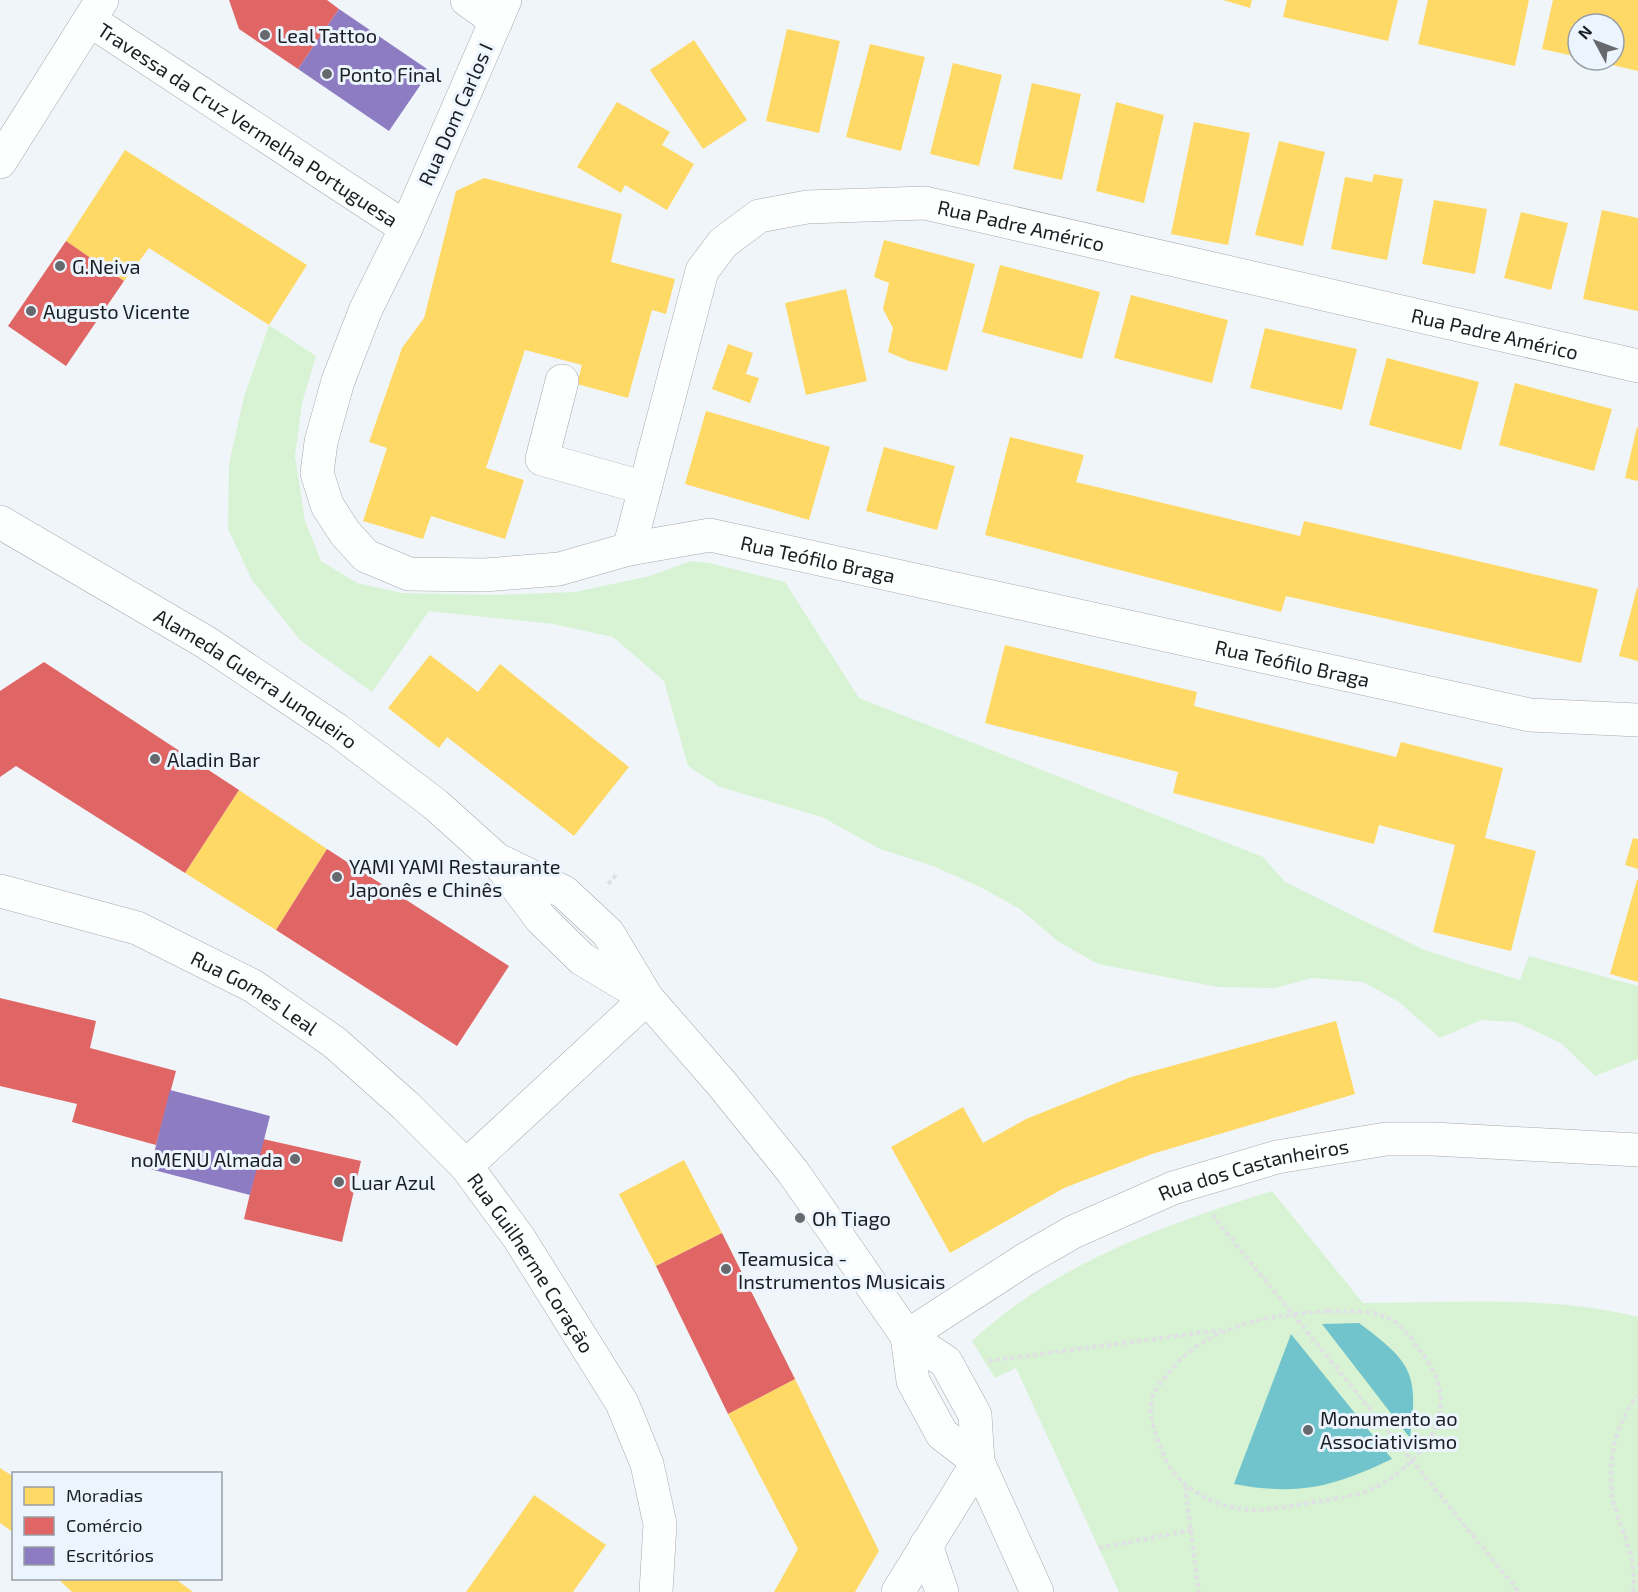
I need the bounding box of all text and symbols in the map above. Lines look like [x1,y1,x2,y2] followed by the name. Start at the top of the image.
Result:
[1566,12,1626,72] north arrow
[94,17,403,231] street label: Travessa da Cruz Vermelha Portuguesa
[1573,21,1595,42] text: N
[277,23,377,47] place label: Leal Tattoo
[258,28,272,42] marker: Leal Tattoo
[413,39,497,189] street label: Rua Dom Carlos I
[339,62,441,86] place label: Ponto Final
[320,67,334,81] marker: Ponto Final
[935,194,1107,256] street label: Rua Padre Américo
[72,254,140,278] place label: G.Neiva
[53,259,67,273] marker: G.Neiva
[43,299,190,323] place label: Augusto Vicente
[1409,303,1581,364] street label: Rua Padre Américo
[24,304,38,318] marker: Augusto Vicente
[738,530,897,587] street label: Rua Teófilo Braga
[150,603,362,753] street label: Alameda Guerra Junqueiro
[1213,634,1372,692] street label: Rua Teófilo Braga
[167,747,260,771] place label: Aladin Bar
[148,752,162,766] marker: Aladin Bar
[349,854,561,901] place label: YAMI YAMI Restaurante Japonês e Chinês
[330,870,344,884] marker: YAMI YAMI Restaurante Japonês e Chinês
[187,945,323,1039] street label: Rua Gomes Leal
[1154,1133,1350,1205] street label: Rua dos Castanheiros
[131,1147,283,1171] place label: noMENU Almada
[288,1152,302,1166] marker: noMENU Almada
[463,1168,600,1357] street label: Rua Guilherme Coração
[351,1170,435,1194] place label: Luar Azul
[332,1175,346,1189] marker: Luar Azul
[812,1206,891,1230] place label: Oh Tiago
[793,1211,807,1225] marker: Oh Tiago
[738,1246,945,1293] place label: Teamusica - Instrumentos Musicais
[719,1262,733,1276] marker: Teamusica - Instrumentos Musicais
[1320,1406,1458,1453] place label: Monumento ao Associativismo
[1301,1423,1315,1437] marker: Monumento ao Associativismo
[12,1472,222,1580] legend
[66,1484,143,1506] text: Moradias
[66,1514,142,1536] text: Comércio
[66,1544,154,1566] text: Escritórios

